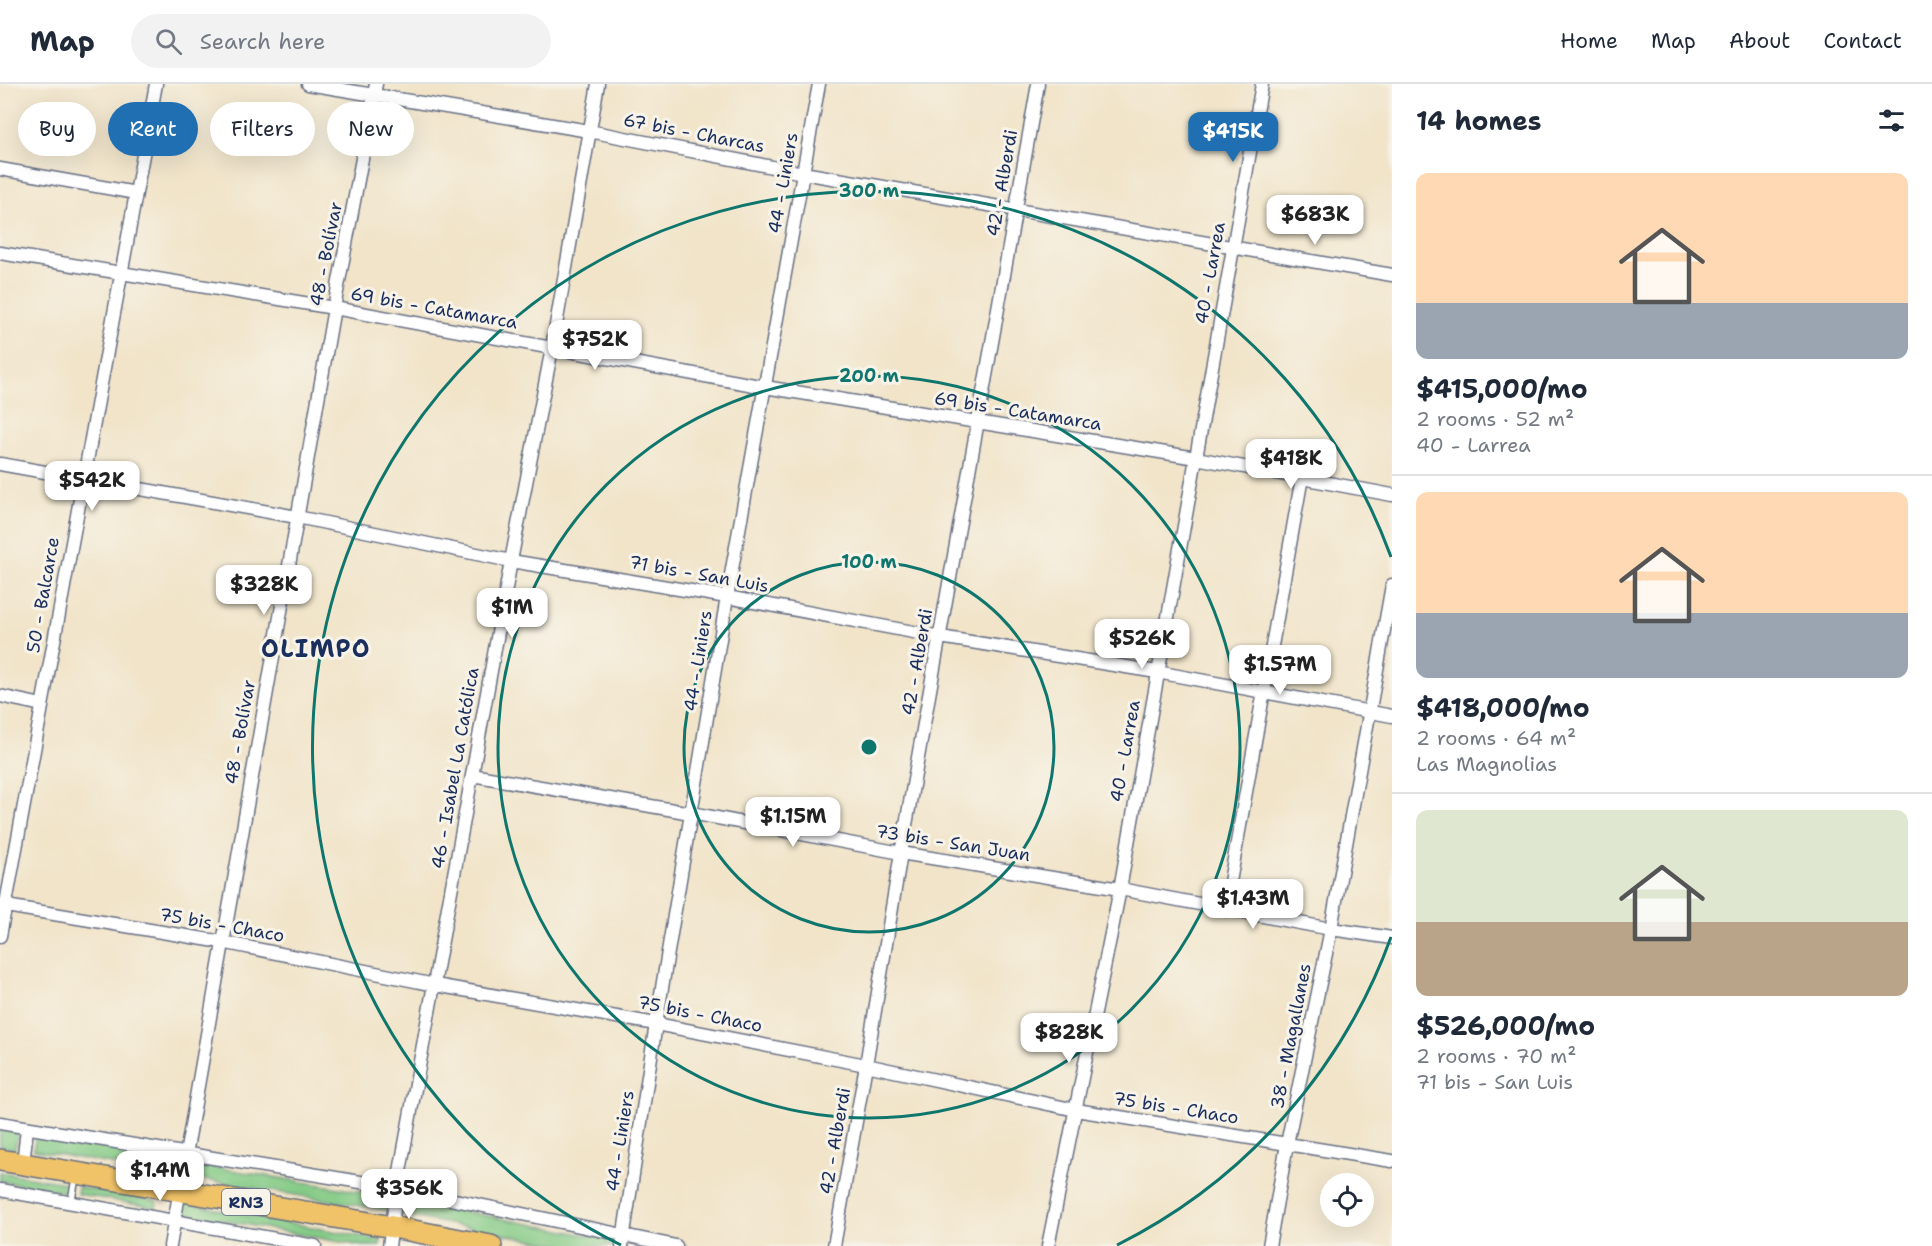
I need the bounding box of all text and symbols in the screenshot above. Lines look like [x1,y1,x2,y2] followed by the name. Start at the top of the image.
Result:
[131,14,551,68] search box
[30,22,95,60] text: Map
[152,25,185,58] icon: search
[200,27,325,56] text: Search here
[1560,27,1618,55] text: Home
[1651,27,1696,55] text: Map
[1729,27,1790,55] text: About
[1823,27,1902,55] text: Contact
[18,102,96,156] chip: Buy
[108,102,198,156] chip: Rent
[210,102,315,156] chip: Filters
[327,102,414,156] chip: New
[1416,103,1542,138] text: 14 homes
[1875,104,1908,137] icon: filters
[621,108,767,158] street label: 67 bis - Charcas
[1191,112,1275,163] pin: $415K
[1202,118,1264,144] text: $415K
[981,128,1023,238] street label: 42 - Alberdi
[762,131,804,235] street label: 44 - Liniers
[839,179,900,203] text: 300 m
[1273,195,1357,246] pin: $683K
[304,200,348,308] street label: 48 - Bolívar
[1281,201,1349,227] text: $683K
[1608,212,1716,320] icon: home
[1189,220,1231,326] street label: 40 - Larrea
[349,281,519,335] street label: 69 bis - Catamarca
[553,320,637,371] pin: $752K
[562,326,628,352] text: $752K
[839,364,900,388] text: 200 m
[1416,371,1588,406] text: $415,000/mo
[933,386,1103,436] street label: 69 bis - Catamarca
[1416,406,1574,432] text: 2 rooms · 52 m²
[1416,432,1531,458] text: 40 - Larrea
[1249,439,1333,490] pin: $418K
[1259,445,1323,471] text: $418K
[50,461,134,512] pin: $542K
[59,467,125,493] text: $542K
[1608,531,1716,639] icon: home
[21,535,65,655] street label: 50 - Balcarce
[627,550,771,598] street label: 71 bis - San Luis
[841,550,897,574] text: 100 m
[222,565,306,616] pin: $328K
[230,571,298,597] text: $328K
[483,588,541,639] pin: $1M
[491,594,533,620] text: $1M
[896,607,938,717] street label: 42 - Alberdi
[678,609,718,713] street label: 44 - Liniers
[1100,619,1184,670] pin: $526K
[1108,625,1176,651] text: $526K
[261,633,371,665] district label: OLIMPO
[1231,645,1329,696] pin: $1.57M
[1243,651,1317,677] text: $1.57M
[425,665,485,871] street label: 46 - Isabel La Católica
[219,678,261,786] street label: 48 - Bolívar
[1416,690,1590,725] text: $418,000/mo
[1104,698,1146,804] street label: 40 - Larrea
[1416,725,1576,751] text: 2 rooms · 64 m²
[859,737,879,757] centre of rings
[1416,751,1557,777] text: Las Magnolias
[744,797,842,848] pin: $1.15M
[759,803,827,829] text: $1.15M
[874,819,1032,867] street label: 73 bis - San Juan
[1608,849,1716,957] icon: home
[1204,879,1302,930] pin: $1.43M
[1216,885,1290,911] text: $1.43M
[158,902,286,948] street label: 75 bis - Chaco
[1265,961,1317,1111] street label: 38 - Magallanes
[636,990,764,1038] street label: 75 bis - Chaco
[1416,1008,1595,1043] text: $526,000/mo
[1027,1013,1111,1064] pin: $828K
[1035,1019,1103,1045] text: $828K
[1416,1043,1577,1069] text: 2 rooms · 70 m²
[1416,1069,1573,1095] text: 71 bis - San Luis
[814,1086,856,1196] street label: 42 - Alberdi
[1112,1086,1240,1130] street label: 75 bis - Chaco
[600,1089,640,1193] street label: 44 - Liniers
[118,1151,202,1202] pin: $1.4M
[130,1157,190,1183] text: $1.4M
[367,1169,451,1220] pin: $356K
[1320,1173,1374,1227] map controls
[1320,1173,1374,1227] button: locate
[375,1175,443,1201] text: $356K
[222,1189,270,1215] road number: RN3

